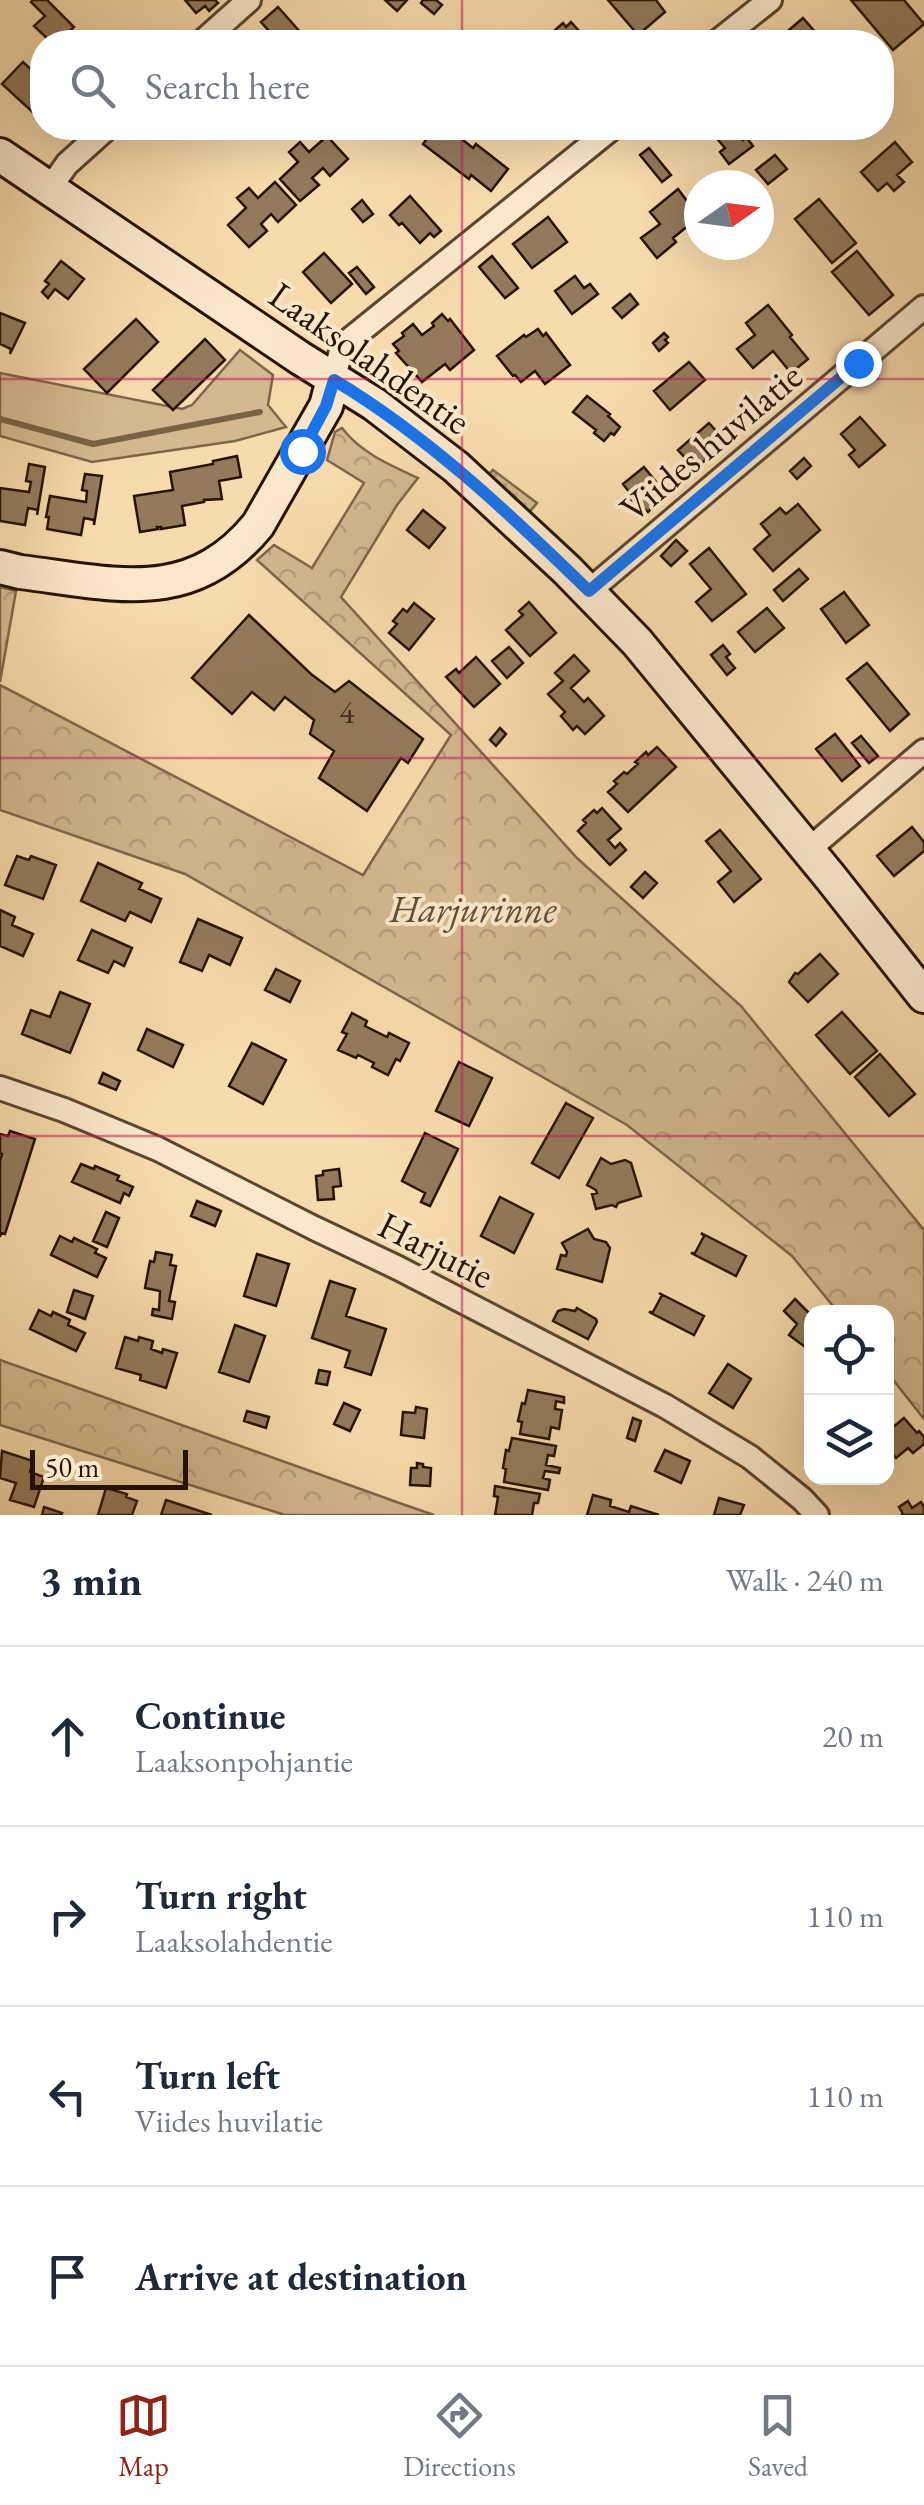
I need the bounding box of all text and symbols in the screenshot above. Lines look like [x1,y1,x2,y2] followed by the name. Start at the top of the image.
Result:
[30,30,894,140] search box
[65,58,120,113] icon: search
[145,61,310,110] text: Search here
[684,170,774,260] north arrow
[260,270,481,445] street label: Laaksolahdentie
[836,341,882,387] route end
[609,351,812,532] street label: Viides huvilatie
[280,429,326,475] route start
[339,691,355,733] house number: 4
[389,884,557,933] park label: Harjurinne
[370,1200,502,1299] street label: Harjutie
[804,1305,894,1485] map controls
[804,1305,894,1395] button: locate
[804,1395,894,1485] button: layers
[30,1445,188,1490] scale bar
[45,1449,99,1485] text: 50 m
[40,1553,142,1608] text: 3 min
[726,1559,884,1601] text: Walk · 240 m
[135,1691,286,1740] text: Continue
[40,1709,95,1764] icon: ahead
[822,1715,884,1757] text: 20 m
[135,1740,353,1782] text: Laaksonpohjantie
[135,1871,307,1920] text: Turn right
[40,1889,95,1944] icon: right
[807,1895,884,1937] text: 110 m
[135,1920,333,1962] text: Laaksolahdentie
[135,2051,280,2100] text: Turn left
[40,2069,95,2124] icon: left
[807,2075,884,2117] text: 110 m
[135,2100,323,2142] text: Viides huvilatie
[40,2249,95,2304] icon: arrive
[135,2252,467,2301] text: Arrive at destination
[116,2388,171,2484] tab: Map
[403,2388,516,2484] tab: Directions
[748,2388,808,2484] tab: Saved

